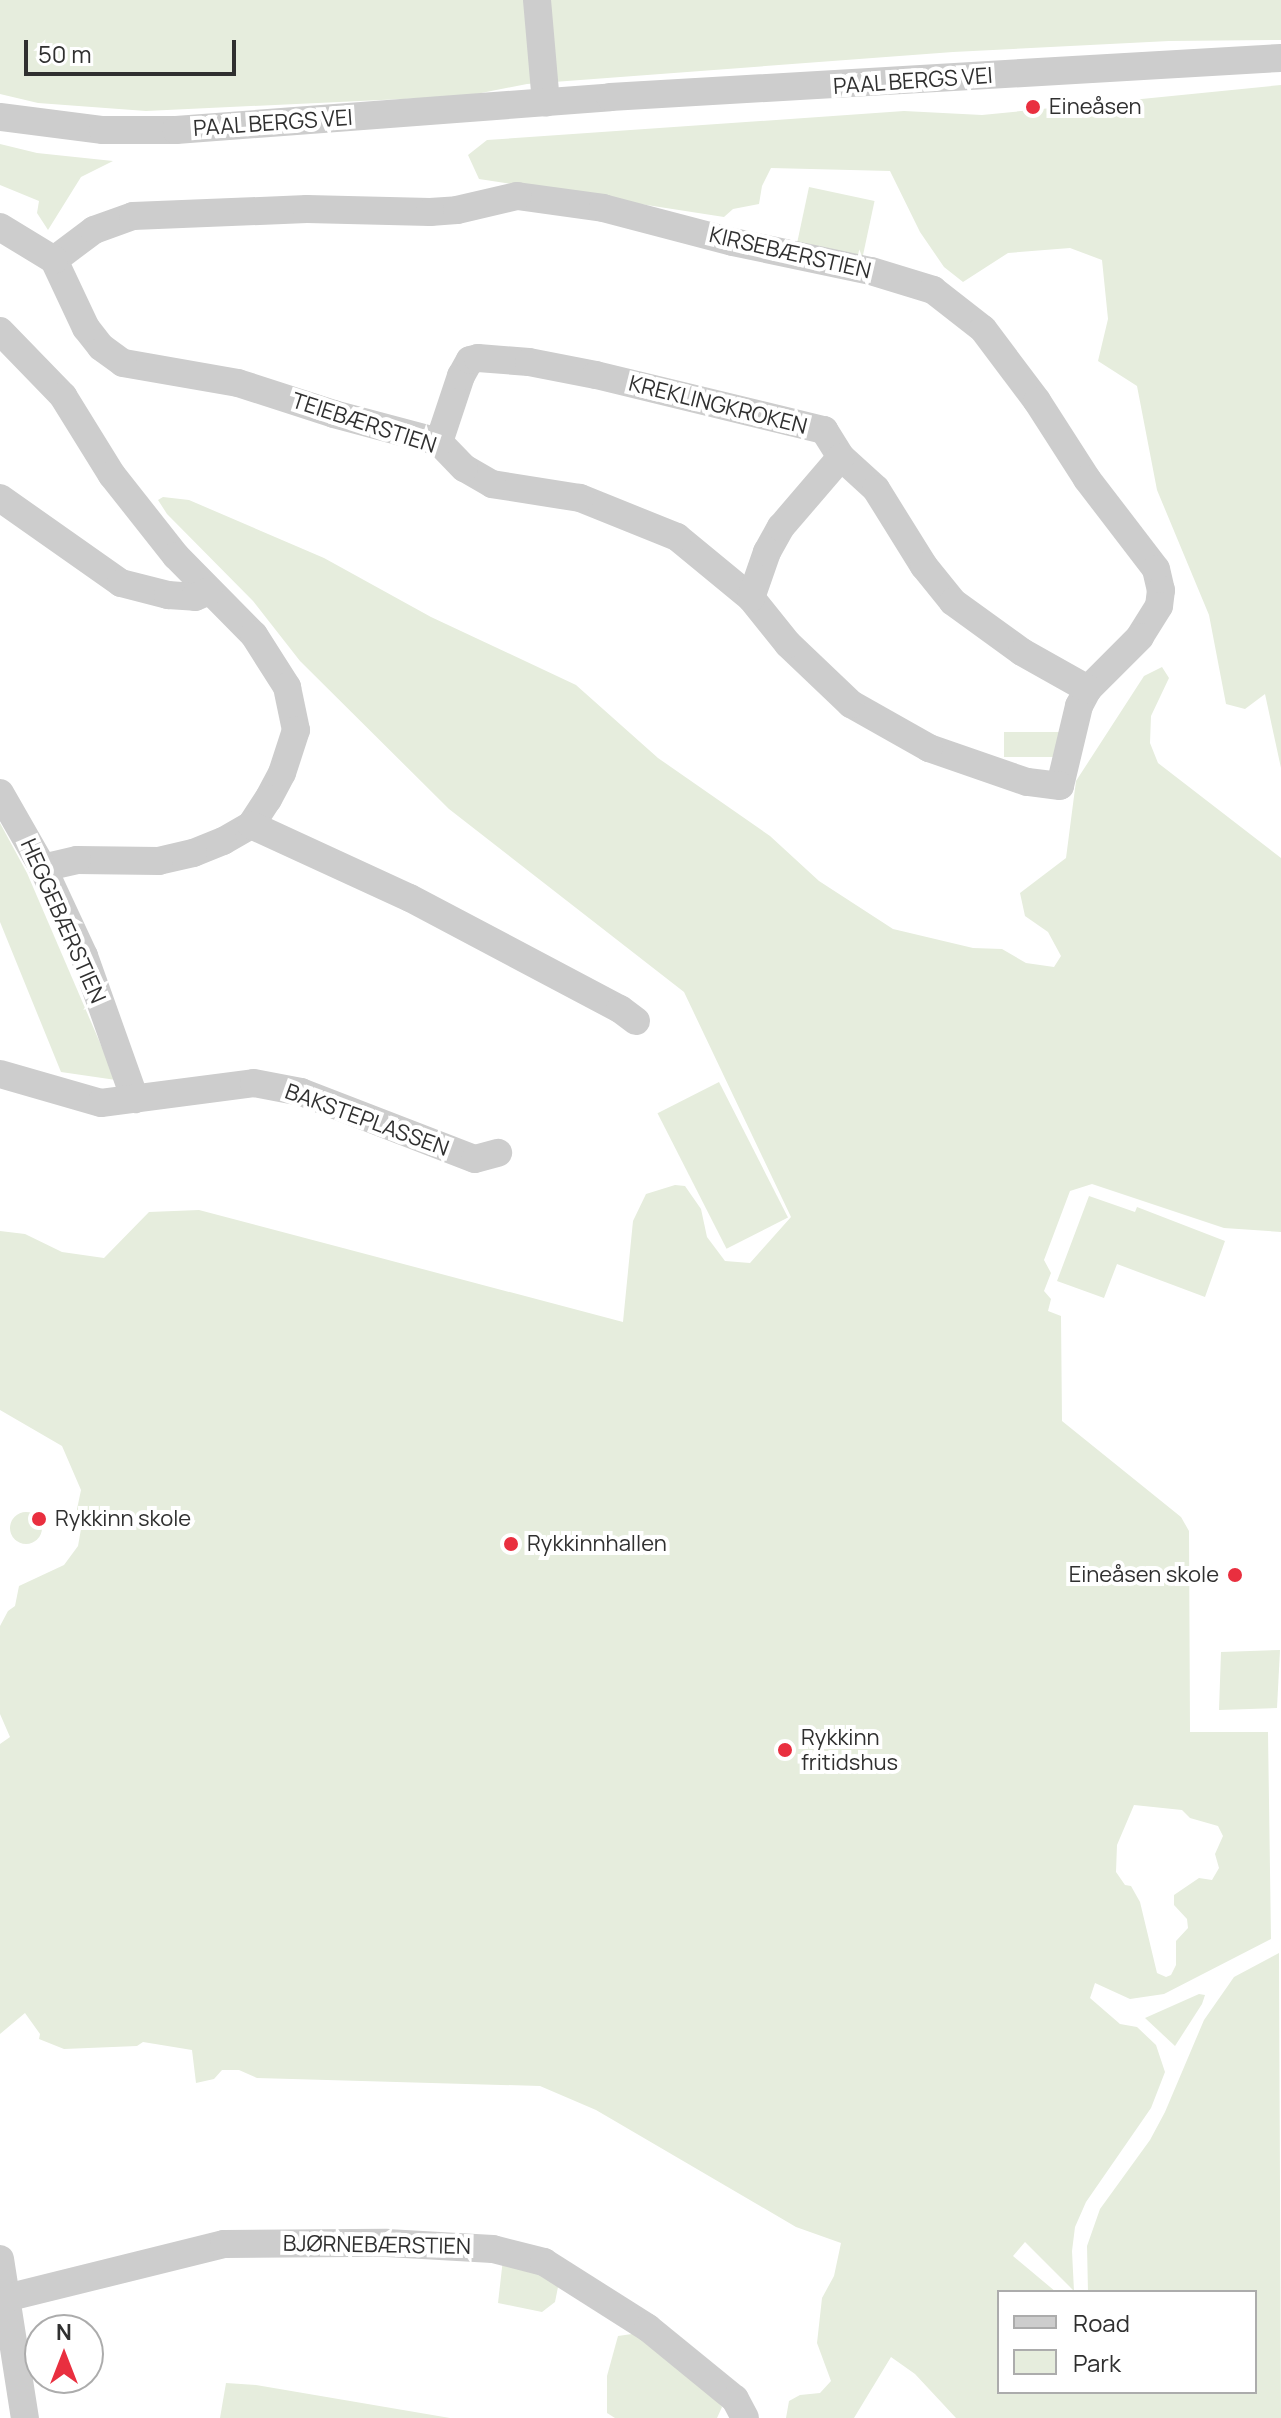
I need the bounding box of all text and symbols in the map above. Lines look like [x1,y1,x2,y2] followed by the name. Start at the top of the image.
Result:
[28,24,240,74] scale bar
[38,37,92,70] text: 50 m
[832,62,994,100] street label: PAAL BERGS VEI
[1049,94,1142,120] place label: Eineåsen
[1024,98,1042,116] marker: Eineåsen
[192,104,354,142] street label: PAAL BERGS VEI
[707,222,873,284] street label: KIRSEBÆRSTIEN
[626,370,810,440] street label: KREKLINGKROKEN
[288,387,440,459] street label: TEIEBÆRSTIEN
[15,835,111,1007] street label: HEGGEBÆRSTIEN
[282,1078,452,1162] street label: BAKSTEPLASSEN
[55,1506,191,1532] place label: Rykkinn skole
[30,1510,48,1528] marker: Rykkinn skole
[527,1531,667,1557] place label: Rykkinnhallen
[502,1535,520,1553] marker: Rykkinnhallen
[1069,1562,1219,1588] place label: Eineåsen skole
[1226,1566,1244,1584] marker: Eineåsen skole
[801,1724,898,1776] place label: Rykkinn fritidshus
[776,1741,794,1759] marker: Rykkinn fritidshus
[283,2230,471,2260] street label: BJØRNEBÆRSTIEN
[997,2290,1257,2394] legend
[1073,2306,1130,2339] text: Road
[24,2314,104,2394] north arrow
[56,2317,72,2347] text: N
[1073,2346,1121,2379] text: Park

